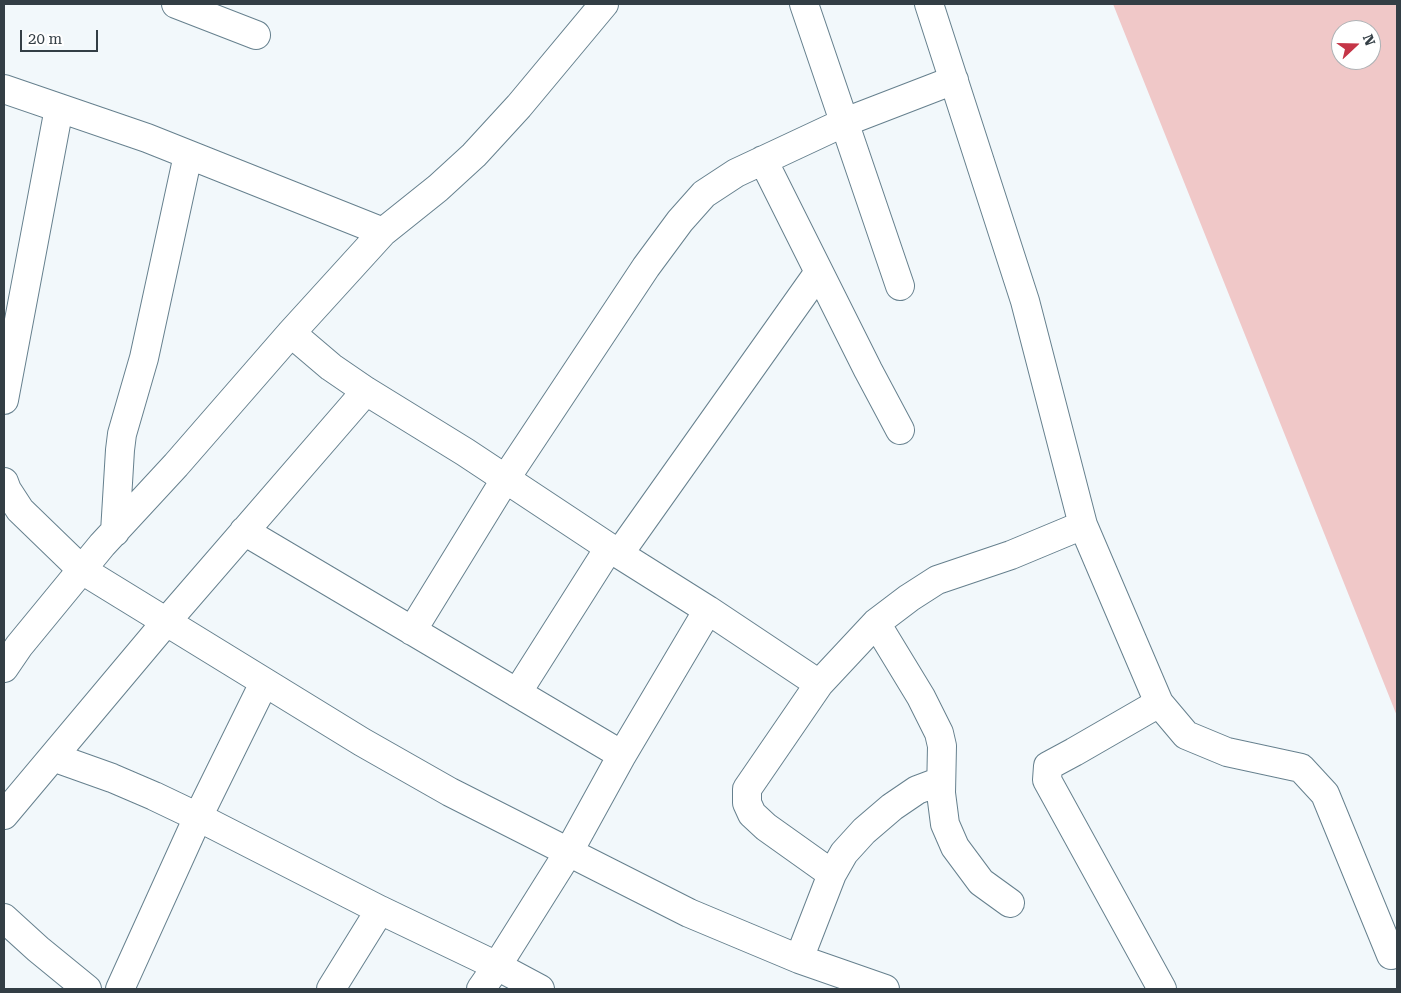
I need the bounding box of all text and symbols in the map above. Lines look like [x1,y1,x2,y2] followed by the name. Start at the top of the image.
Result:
[22,20,100,52] scale bar
[1331,20,1381,70] north arrow
[28,30,62,48] text: 20 m
[1360,32,1378,48] text: N

